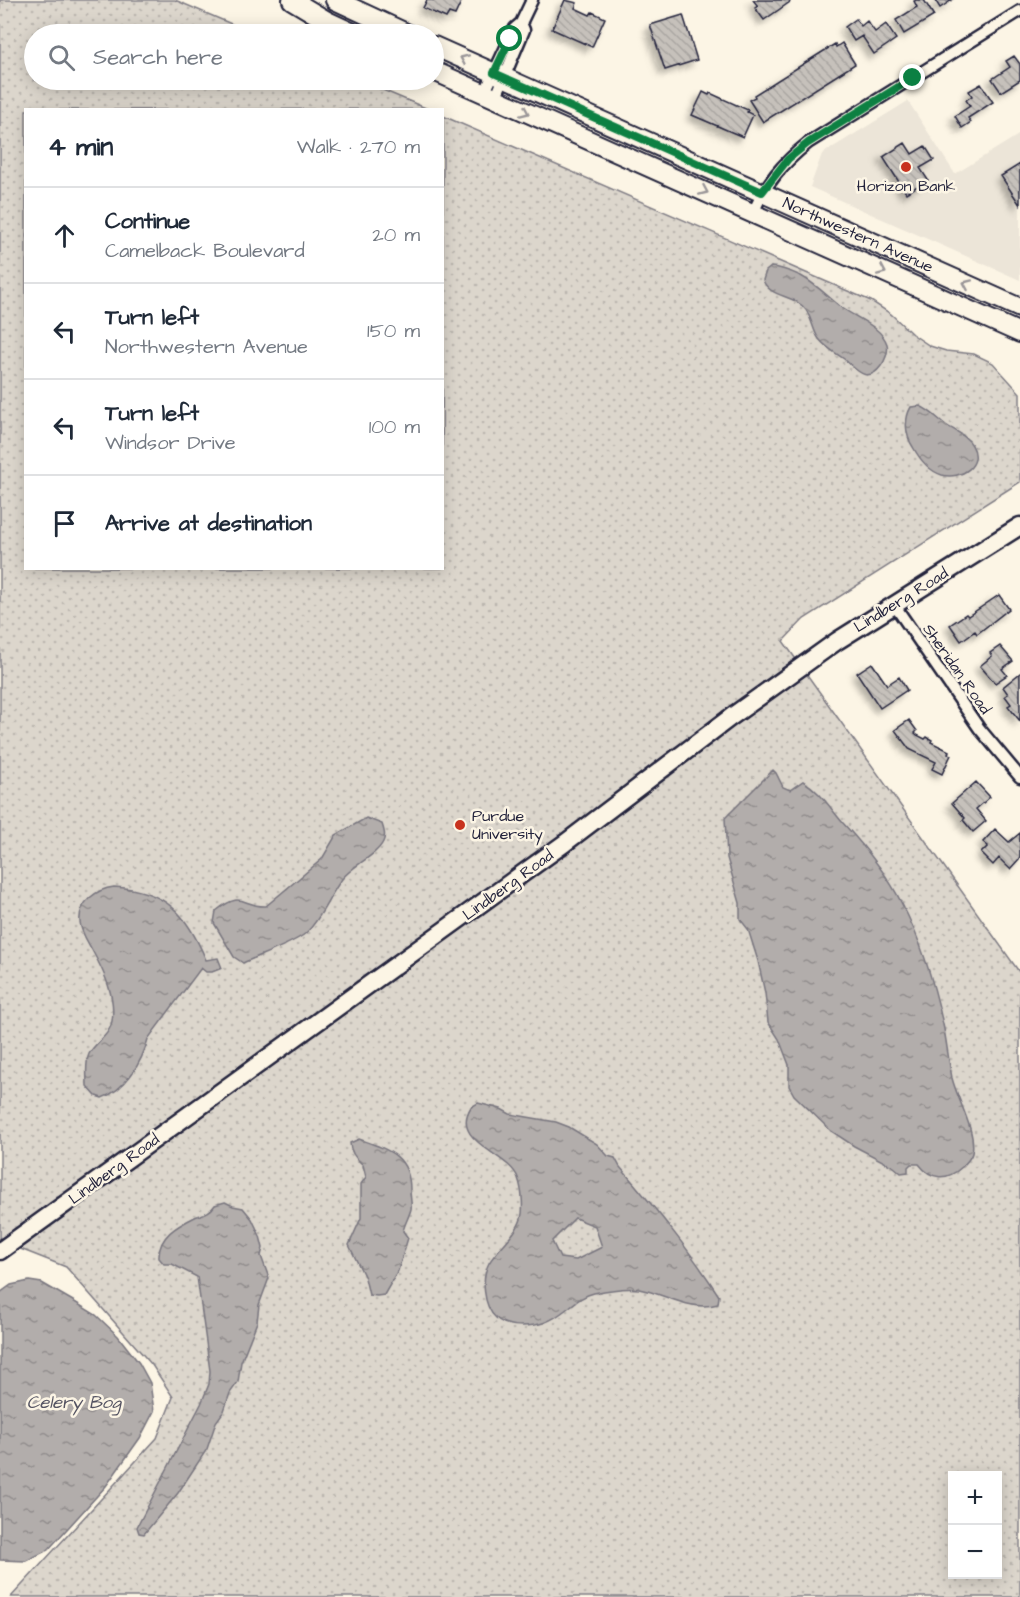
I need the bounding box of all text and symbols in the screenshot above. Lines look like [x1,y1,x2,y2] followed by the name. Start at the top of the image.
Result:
[24,24,444,90] search box
[496,25,522,51] route start
[45,41,78,74] icon: search
[93,42,223,73] text: Search here
[459,55,470,67] one-way arrow
[899,64,925,90] route end
[519,105,530,117] one-way arrow
[48,129,113,165] text: 4 min
[297,133,420,161] text: Walk · 270 m
[899,160,913,174] marker: Horizon Bank
[857,175,955,197] place label: Horizon Bank
[697,184,708,196] one-way arrow
[779,192,937,278] street label: Northwestern Avenue
[105,206,190,237] text: Continue
[48,219,81,252] icon: ahead
[372,221,420,249] text: 20 m
[105,237,305,265] text: Camelback Boulevard
[875,263,886,275] one-way arrow
[962,279,973,291] one-way arrow
[105,302,199,333] text: Turn left
[48,315,81,348] icon: left
[367,317,420,345] text: 150 m
[105,333,308,361] text: Northwestern Avenue
[105,398,199,429] text: Turn left
[48,411,81,444] icon: left
[369,413,420,441] text: 100 m
[105,429,236,457] text: Windsor Drive
[48,507,81,540] icon: arrive
[105,508,312,539] text: Arrive at destination
[850,562,953,639] street label: Lindberg Road
[918,619,996,719] street label: Sheridan Road
[472,805,543,846] place label: Purdue University
[453,818,467,832] marker: Purdue University
[458,844,559,926] street label: Lindberg Road
[64,1128,165,1210] street label: Lindberg Road
[27,1390,123,1416] water label: Celery Bog
[948,1471,1002,1579] map controls
[948,1471,1002,1525] button: +
[948,1525,1002,1579] button: −

